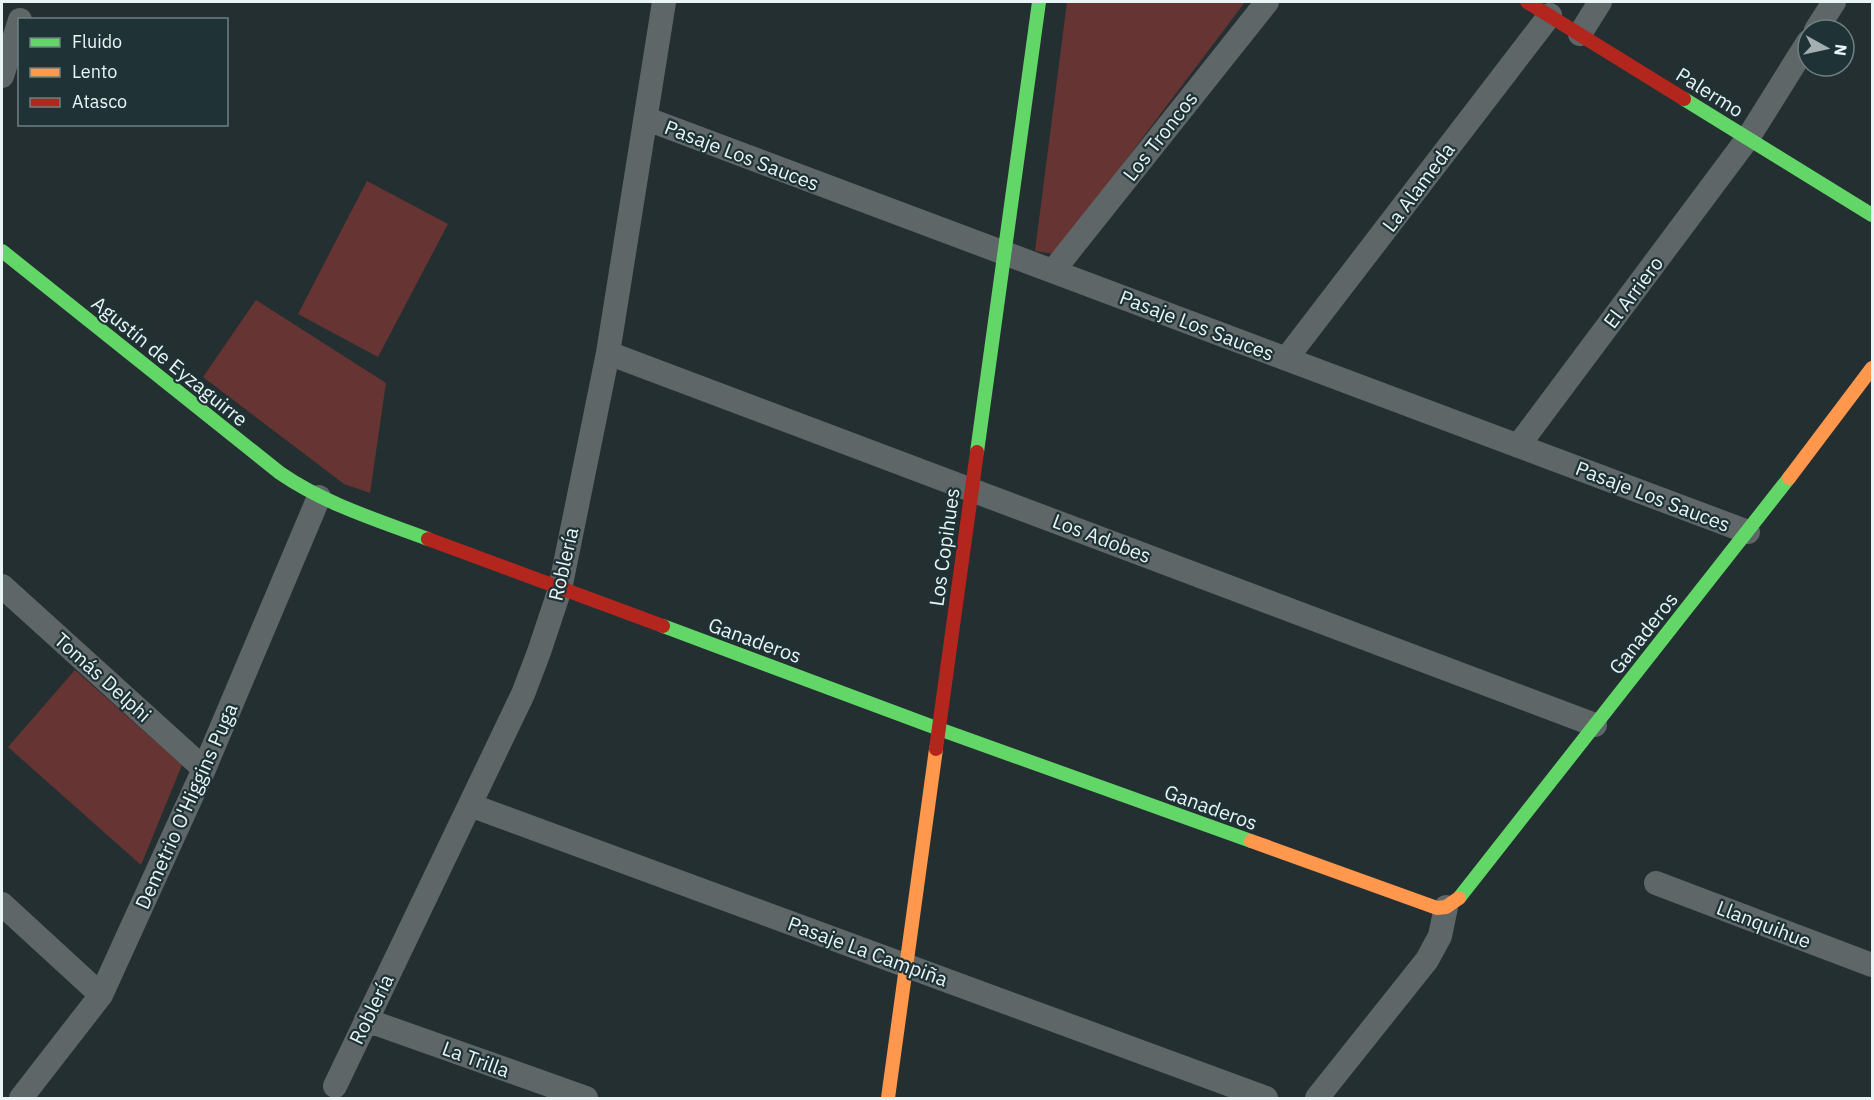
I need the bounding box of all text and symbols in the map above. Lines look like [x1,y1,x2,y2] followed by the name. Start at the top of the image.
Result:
[18,18,228,126] legend
[1796,18,1856,78] north arrow
[72,30,122,53] text: Fluido
[1830,43,1852,57] text: N
[72,60,117,83] text: Lento
[1671,61,1749,123] street label: Palermo
[1117,86,1203,186] street label: Los Troncos
[72,90,127,113] text: Atasco
[661,113,823,197] street label: Pasaje Los Sauces
[1376,137,1461,237] street label: La Alameda
[1597,250,1669,334] street label: El Arriero
[1116,283,1278,367] street label: Pasaje Los Sauces
[86,290,254,432] street label: Agustín de Eyzaguirre
[1572,454,1734,538] street label: Pasaje Los Sauces
[922,486,966,608] street label: Los Copihues
[1049,507,1155,569] street label: Los Adobes
[541,524,585,603] street label: Roblería
[1602,586,1684,680] street label: Ganaderos
[705,611,805,669] street label: Ganaderos
[49,626,157,728] street label: Tomás Delphi
[128,698,244,913] street label: Demetrio O'Higgins Puga
[1161,778,1261,836] street label: Ganaderos
[1713,894,1815,954] street label: Llanquihue
[784,910,952,993] street label: Pasaje La Campiña
[342,969,400,1049] street label: Roblería
[439,1034,514,1084] street label: La Trilla

